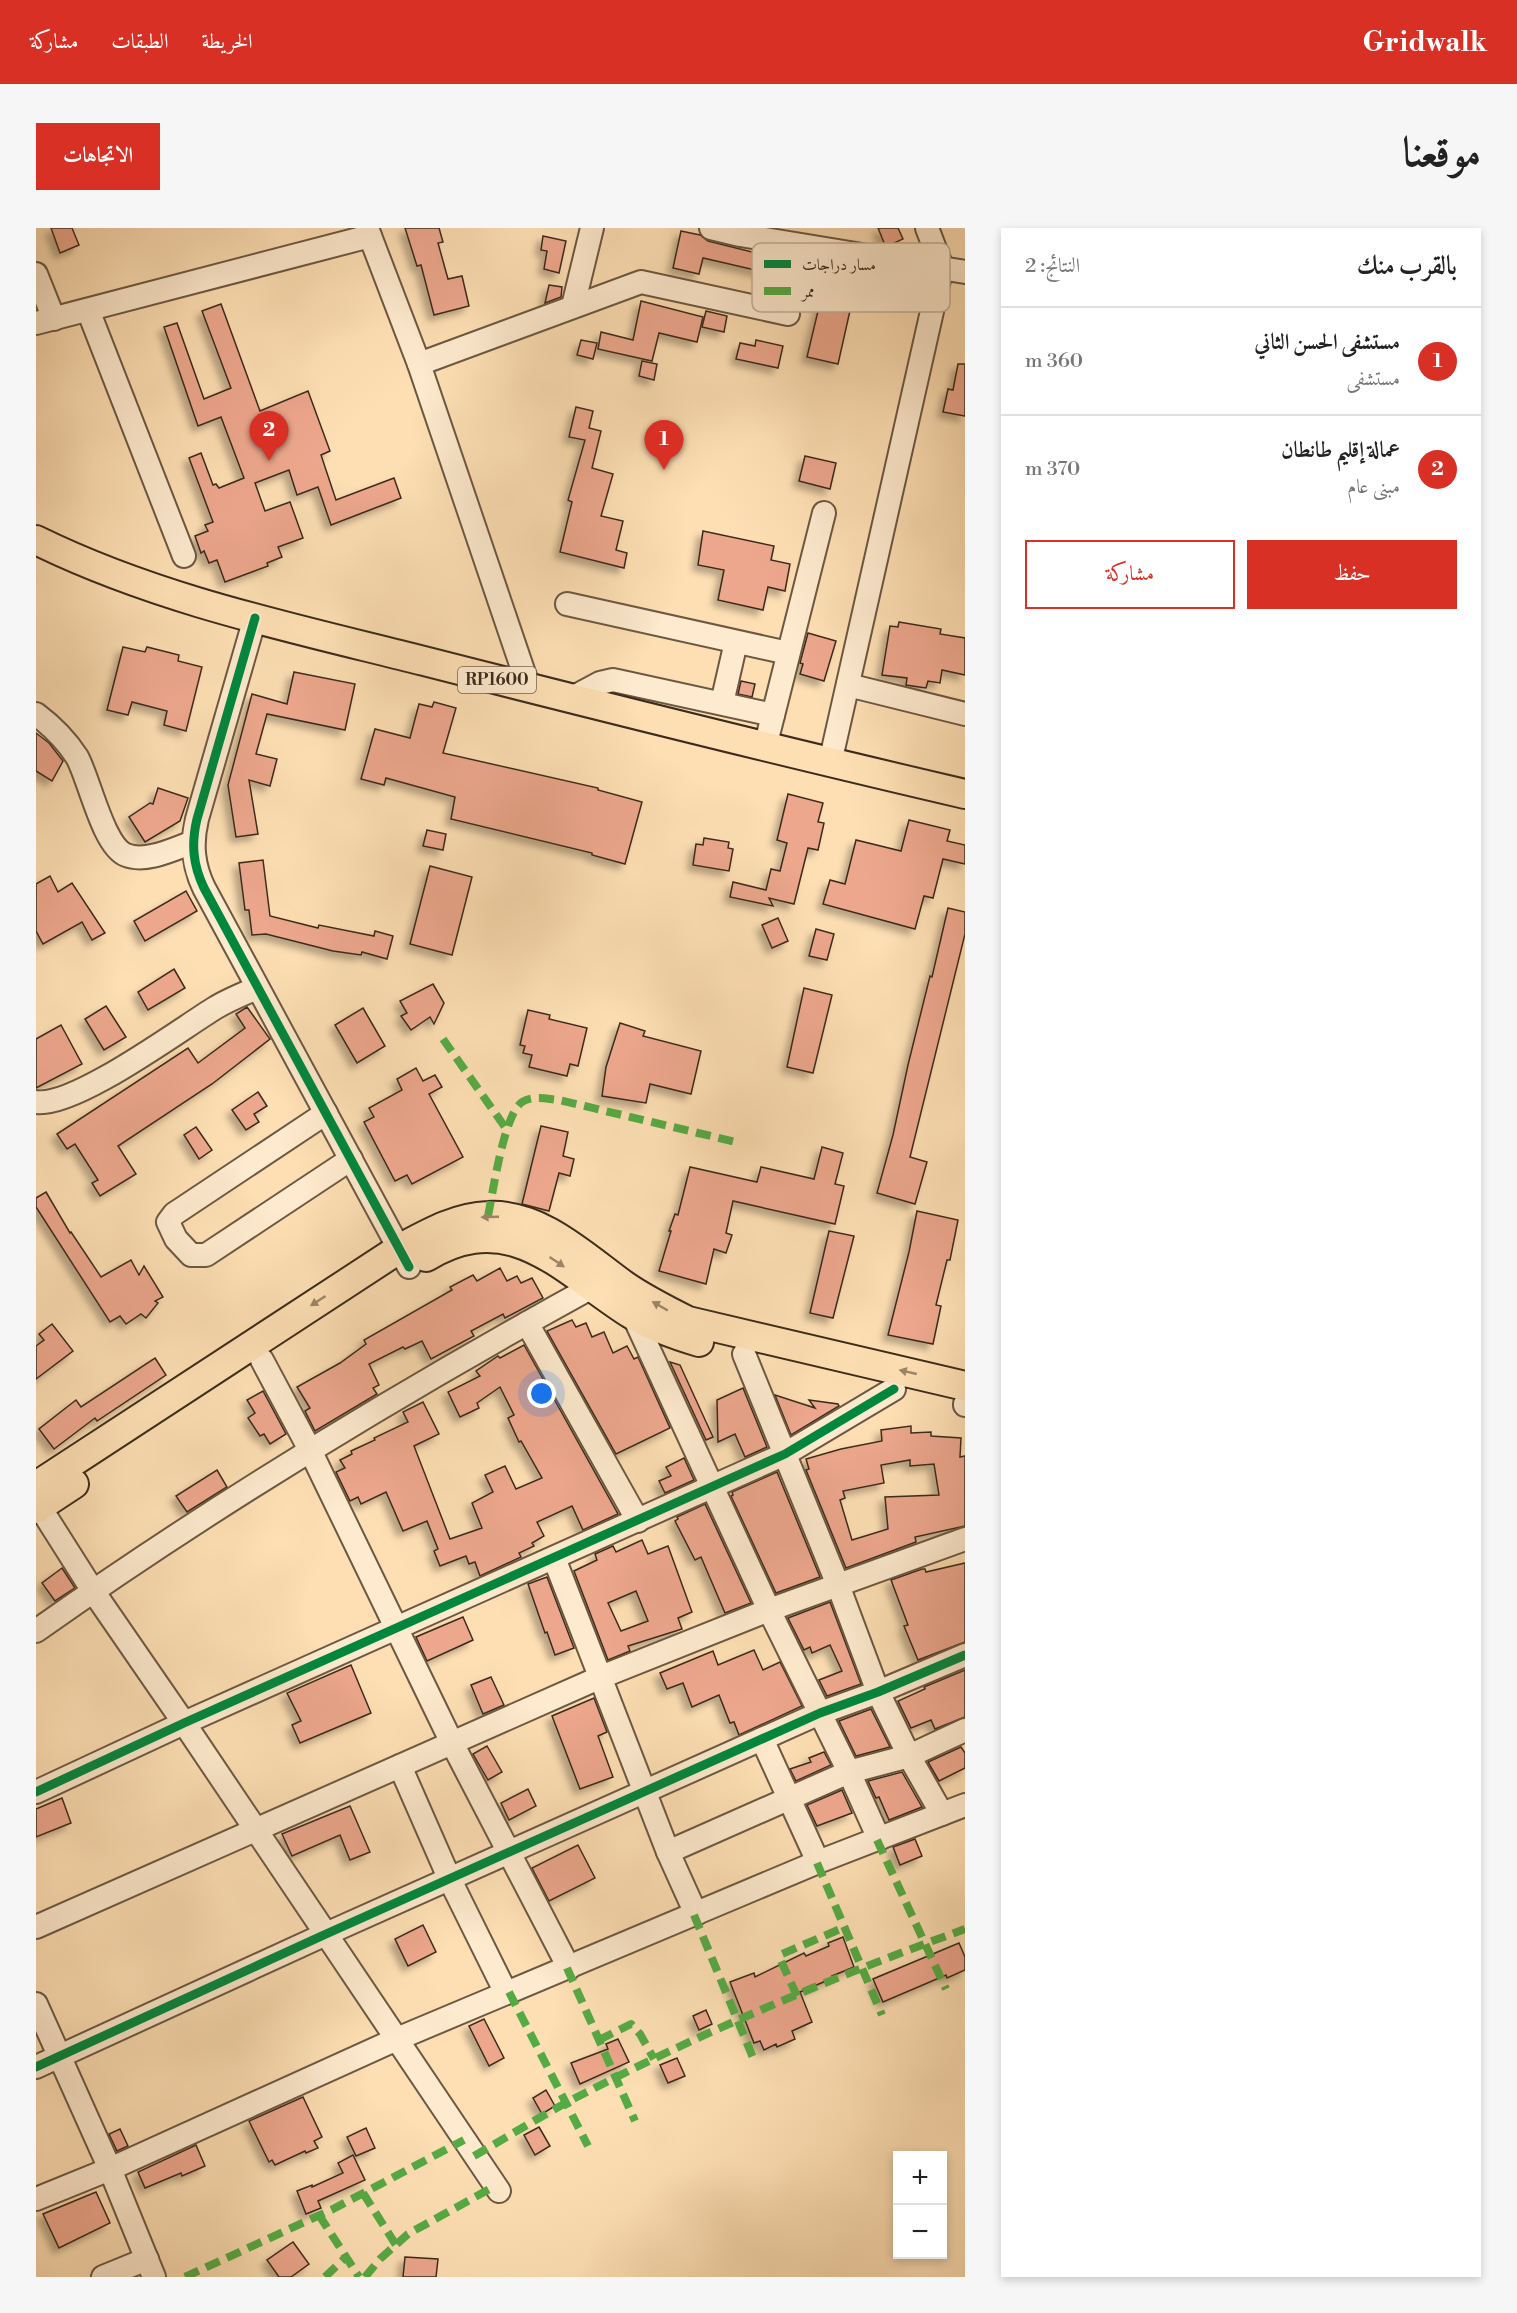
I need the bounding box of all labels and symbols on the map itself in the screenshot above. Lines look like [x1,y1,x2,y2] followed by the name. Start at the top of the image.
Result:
[752,243,950,312] legend
[802,255,876,275] text: مسار دراجات
[800,282,815,302] text: ممر
[250,412,288,461] pin: 2
[644,420,684,470] pin: 1
[458,667,536,693] road number: RP1600
[481,1212,500,1221] one-way arrow
[548,1256,564,1268] one-way arrow
[310,1296,326,1307] one-way arrow
[652,1301,668,1312] one-way arrow
[898,1367,917,1376] one-way arrow
[527,1379,556,1408] your location

